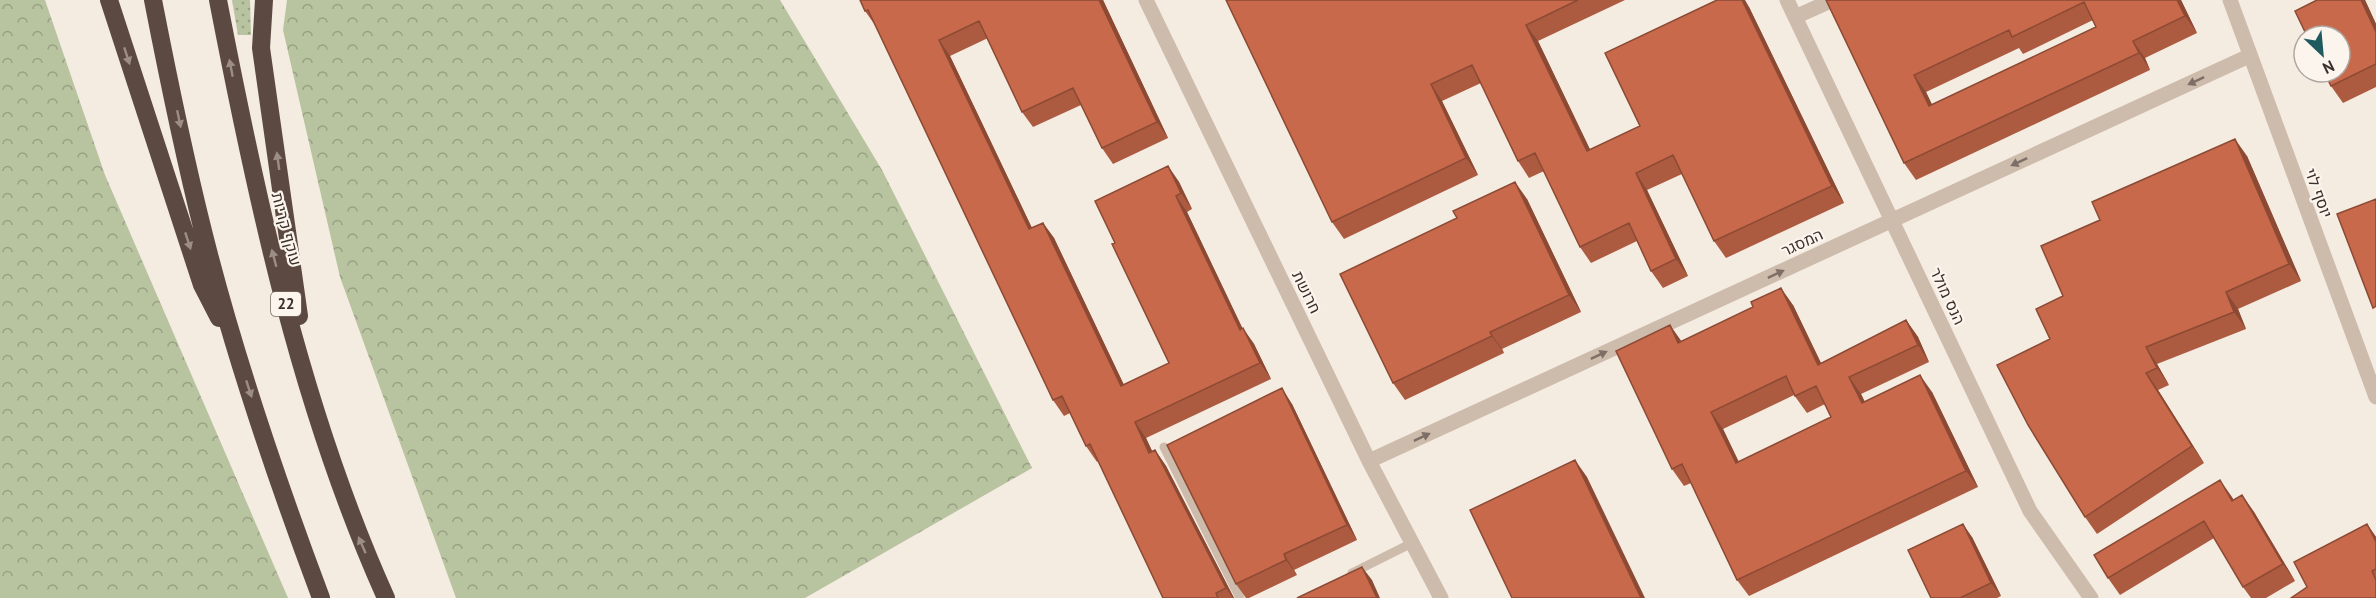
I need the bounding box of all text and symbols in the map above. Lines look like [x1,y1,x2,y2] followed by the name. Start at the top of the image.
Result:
[2292,24,2352,84] north arrow
[122,47,132,65] one-way arrow
[2319,56,2338,79] text: N
[226,58,235,77] one-way arrow
[2188,76,2205,85] one-way arrow
[174,110,184,128] one-way arrow
[273,152,282,171] one-way arrow
[2011,158,2028,167] one-way arrow
[2301,165,2337,221] street label: יוסף לוי
[268,190,306,268] street label: עוקף קריות
[1778,224,1826,260] street label: המסגר
[184,232,193,250] one-way arrow
[269,249,279,267] one-way arrow
[1926,264,1970,328] street label: הנס מולר
[1288,267,1326,317] street label: חרושת
[1768,269,1786,279] one-way arrow
[271,292,301,316] road number: 22
[1591,351,1608,360] one-way arrow
[245,380,254,398] one-way arrow
[1413,432,1430,441] one-way arrow
[357,535,367,553] one-way arrow

